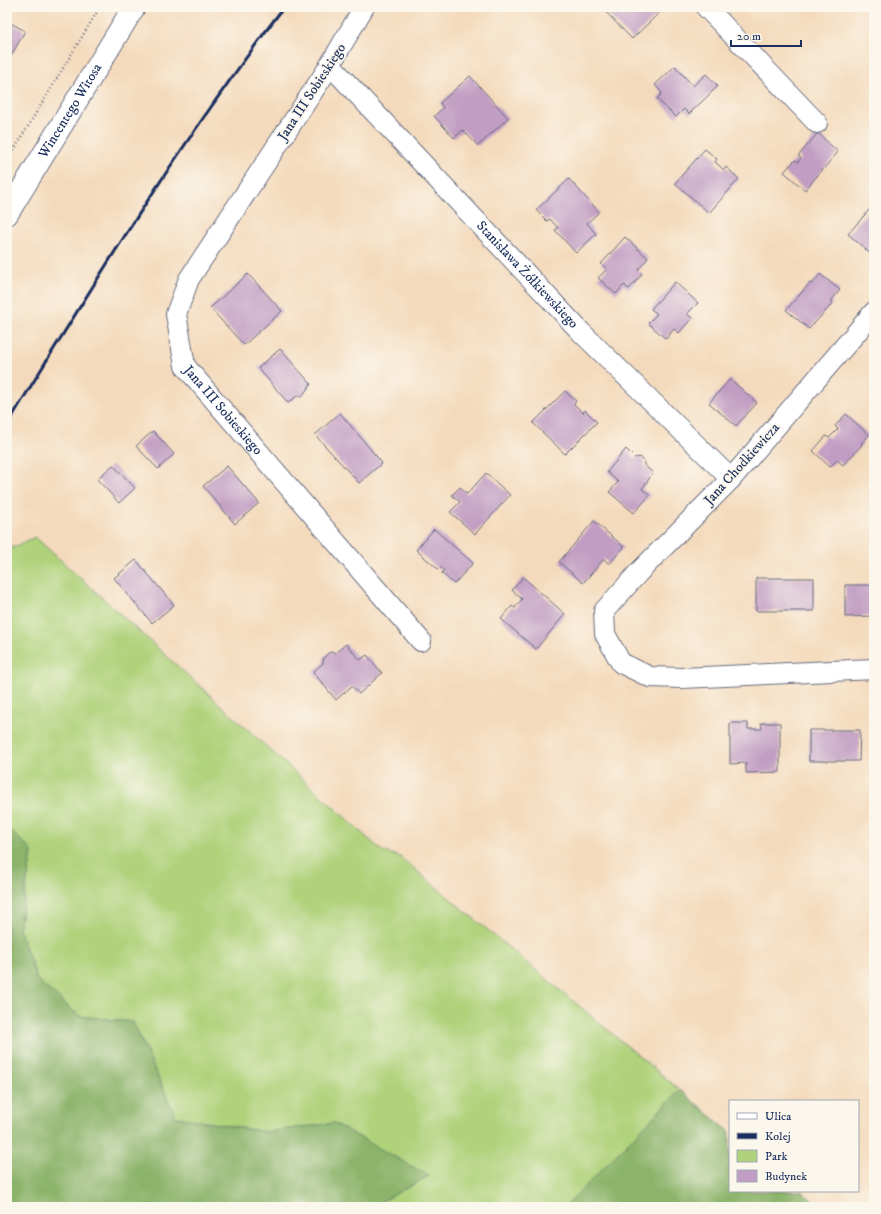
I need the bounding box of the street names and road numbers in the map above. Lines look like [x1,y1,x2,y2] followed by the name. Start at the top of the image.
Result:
[273,40,350,146] street label: Jana III Sobieskiego
[34,60,106,162] street label: Wincentego Witosa
[472,217,582,333] street label: Stanisława Żółkiewskiego
[178,360,267,459] street label: Jana III Sobieskiego
[699,419,784,510] street label: Jana Chodkiewicza

